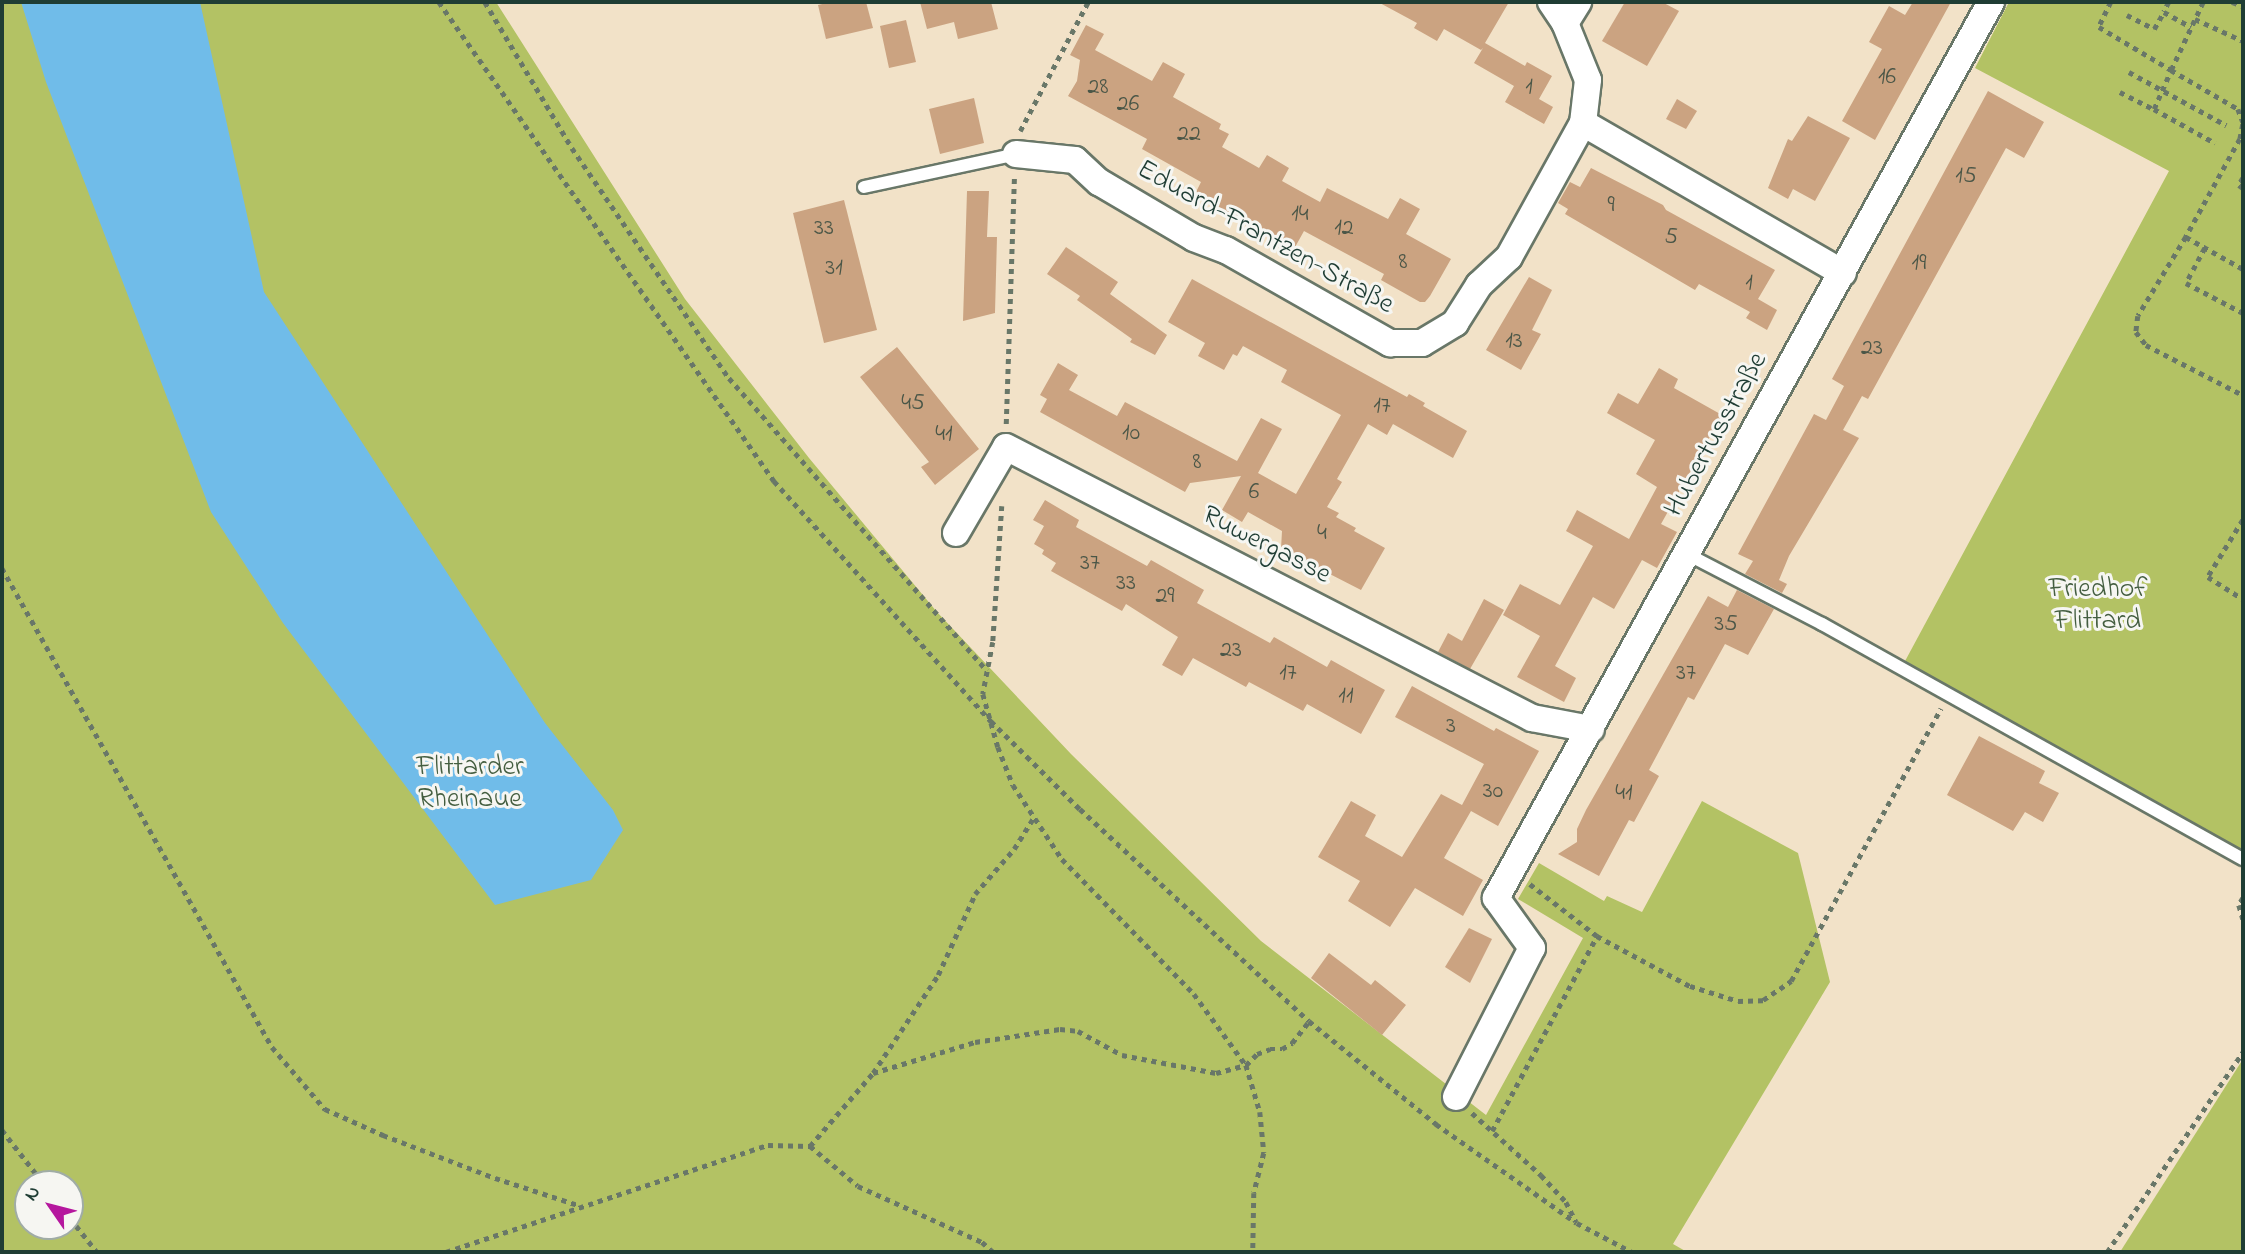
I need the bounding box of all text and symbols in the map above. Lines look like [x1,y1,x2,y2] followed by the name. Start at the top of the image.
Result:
[1878,64,1896,92] house number: 16
[1088,74,1108,102] house number: 28
[1525,74,1533,102] house number: 1
[1117,91,1139,119] house number: 26
[1177,121,1201,149] house number: 22
[1131,153,1399,323] street label: Eduard-Frantzen-Straße
[1955,163,1977,191] house number: 15
[1607,192,1615,220] house number: 9
[1291,201,1309,229] house number: 14
[814,215,834,243] house number: 33
[1334,215,1354,243] house number: 12
[1664,224,1678,252] house number: 5
[1399,249,1407,277] house number: 8
[1912,250,1926,278] house number: 19
[825,255,843,283] house number: 31
[1745,270,1753,298] house number: 1
[1505,328,1523,356] house number: 13
[1861,335,1883,363] house number: 23
[1658,347,1776,523] street label: Hubertusstraße
[901,390,925,418] house number: 45
[1373,393,1391,421] house number: 17
[1122,420,1140,448] house number: 10
[935,421,953,449] house number: 41
[1193,449,1201,477] house number: 8
[1249,479,1259,507] house number: 6
[1196,499,1336,593] street label: Ruwergasse
[1317,520,1327,548] house number: 4
[1080,550,1100,578] house number: 37
[1116,570,1136,598] house number: 33
[2049,573,2147,639] park label: Friedhof Flittard
[1155,583,1175,611] house number: 29
[1714,611,1738,639] house number: 35
[1220,637,1242,665] house number: 23
[1279,660,1297,688] house number: 17
[1676,660,1696,688] house number: 37
[1338,683,1354,711] house number: 11
[1446,713,1456,741] house number: 3
[416,751,524,817] park label: Flittarder Rheinaue
[1483,778,1503,806] house number: 30
[1615,780,1633,808] house number: 41
[14,1170,84,1240] north arrow
[18,1181,48,1207] text: N

